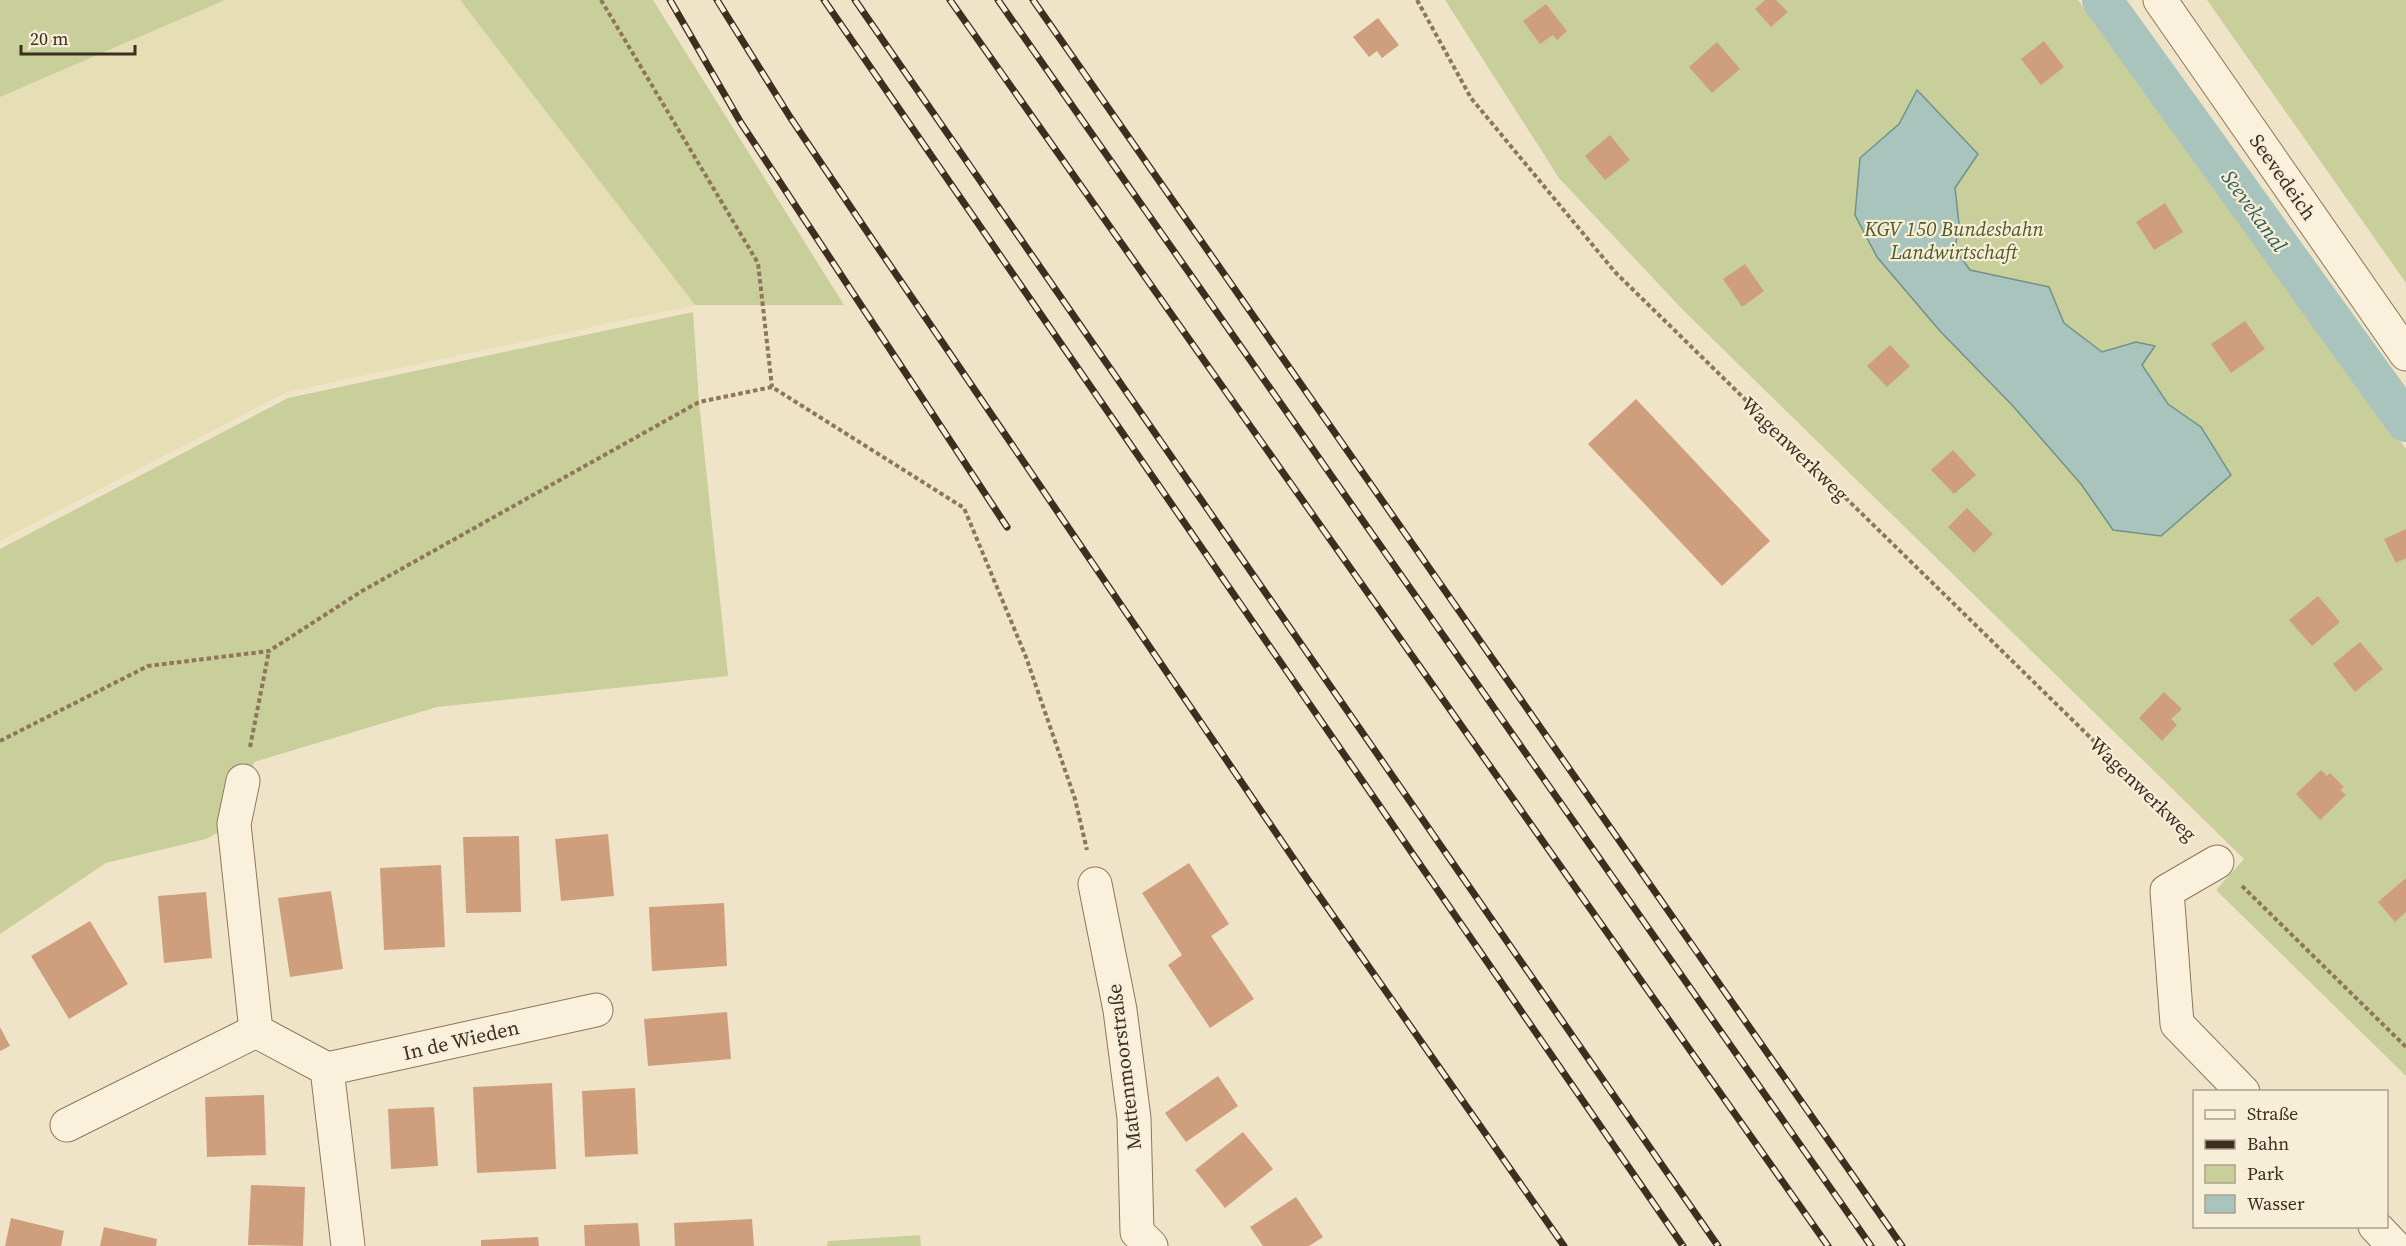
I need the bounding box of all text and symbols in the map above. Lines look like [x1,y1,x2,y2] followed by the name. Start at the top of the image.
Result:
[21,18,135,56] scale bar
[30,26,68,51] text: 20 m
[2243,128,2323,226] street label: Seevedeich
[2215,164,2294,258] water label: Seevekanal
[1863,215,2045,266] park label: KGV 150 Bundesbahn Landwirtschaft
[1735,391,1855,507] street label: Wagenwerkweg
[2083,731,2203,847] street label: Wagenwerkweg
[1100,982,1148,1152] street label: Mattenmoorstraße
[400,1013,522,1067] street label: In de Wieden
[2193,1090,2388,1228] legend
[2247,1101,2298,1126] text: Straße
[2247,1131,2289,1156] text: Bahn
[2247,1161,2284,1186] text: Park
[2247,1191,2305,1216] text: Wasser

